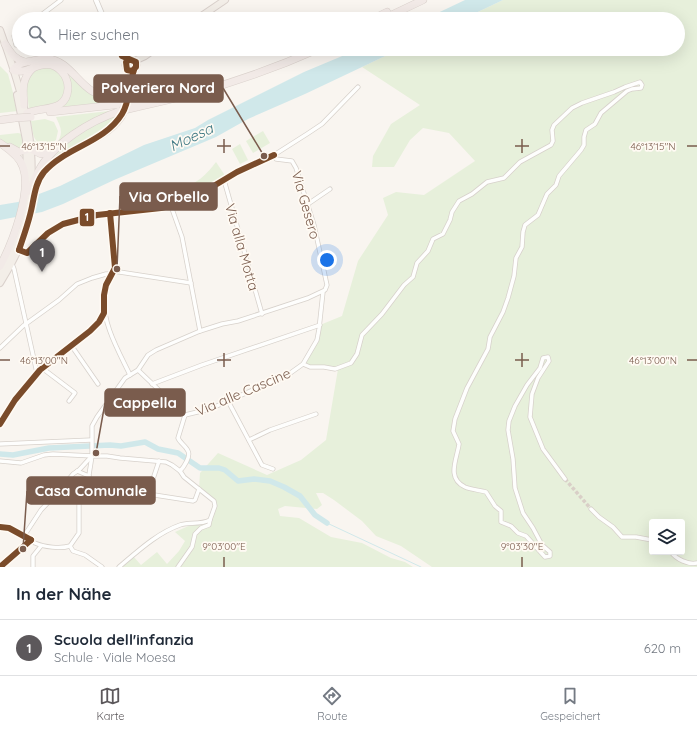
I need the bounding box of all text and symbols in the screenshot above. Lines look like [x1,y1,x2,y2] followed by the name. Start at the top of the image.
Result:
[12,12,685,56] search box
[26,23,48,45] icon: search
[58,25,139,44] text: Hier suchen
[94,75,223,102] callout: Polveriera Nord
[101,78,215,97] text: Polveriera Nord
[166,118,217,155] water label: Moesa
[21,140,67,153] text: 46°13'15"N
[630,140,676,153] text: 46°13'15"N
[288,169,324,241] street label: Via Gesero
[120,183,217,210] callout: Via Orbello
[129,187,209,206] text: Via Orbello
[221,201,263,293] street label: Via alla Motta
[79,208,95,227] line badge: 1
[85,210,89,224] text: 1
[29,239,55,272] pin: 1
[317,250,337,270] your location
[20,354,68,367] text: 46°13'00"N
[629,354,677,367] text: 46°13'00"N
[193,364,293,420] street label: Via alle Cascine
[105,389,185,416] callout: Cappella
[113,393,177,412] text: Cappella
[27,477,155,504] callout: Casa Comunale
[35,481,147,500] text: Casa Comunale
[649,519,685,555] map controls
[649,519,685,555] button: layers
[202,540,246,553] text: 9°03'00"E
[501,540,544,553] text: 9°03'30"E
[16,583,112,604] text: In der Nähe
[54,630,194,649] text: Scuola dell'infanzia
[26,640,32,656] text: 1
[644,640,681,656] text: 620 m
[54,649,176,665] text: Schule · Viale Moesa
[96,685,125,723] tab: Karte
[317,685,347,723] tab: Route
[540,685,601,723] tab: Gespeichert

